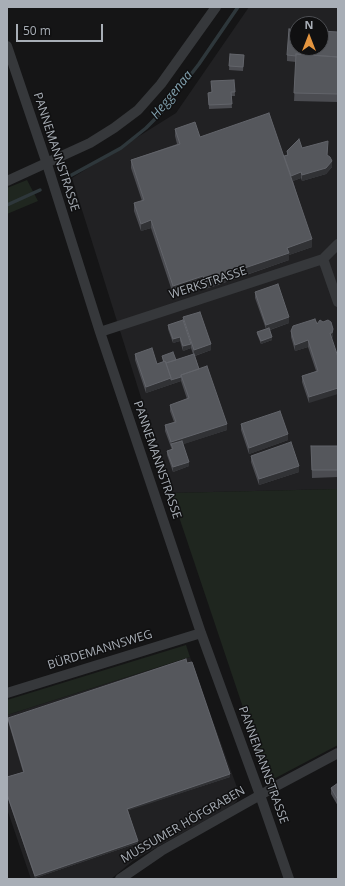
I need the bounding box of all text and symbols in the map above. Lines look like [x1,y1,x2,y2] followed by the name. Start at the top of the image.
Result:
[18,16,105,42] scale bar
[289,16,329,56] north arrow
[305,17,313,32] text: N
[23,22,51,39] text: 50 m
[148,68,196,122] water label: Heggenaa
[30,91,82,213] street label: PANNEMANNSTRASSE
[167,264,249,302] street label: WERKSTRASSE
[130,399,184,521] street label: PANNEMANNSTRASSE
[46,627,154,673] street label: BÜRDEMANNSWEG
[235,704,291,826] street label: PANNEMANNSTRASSE
[118,784,248,866] street label: MUSSUMER HÖFGRABEN

